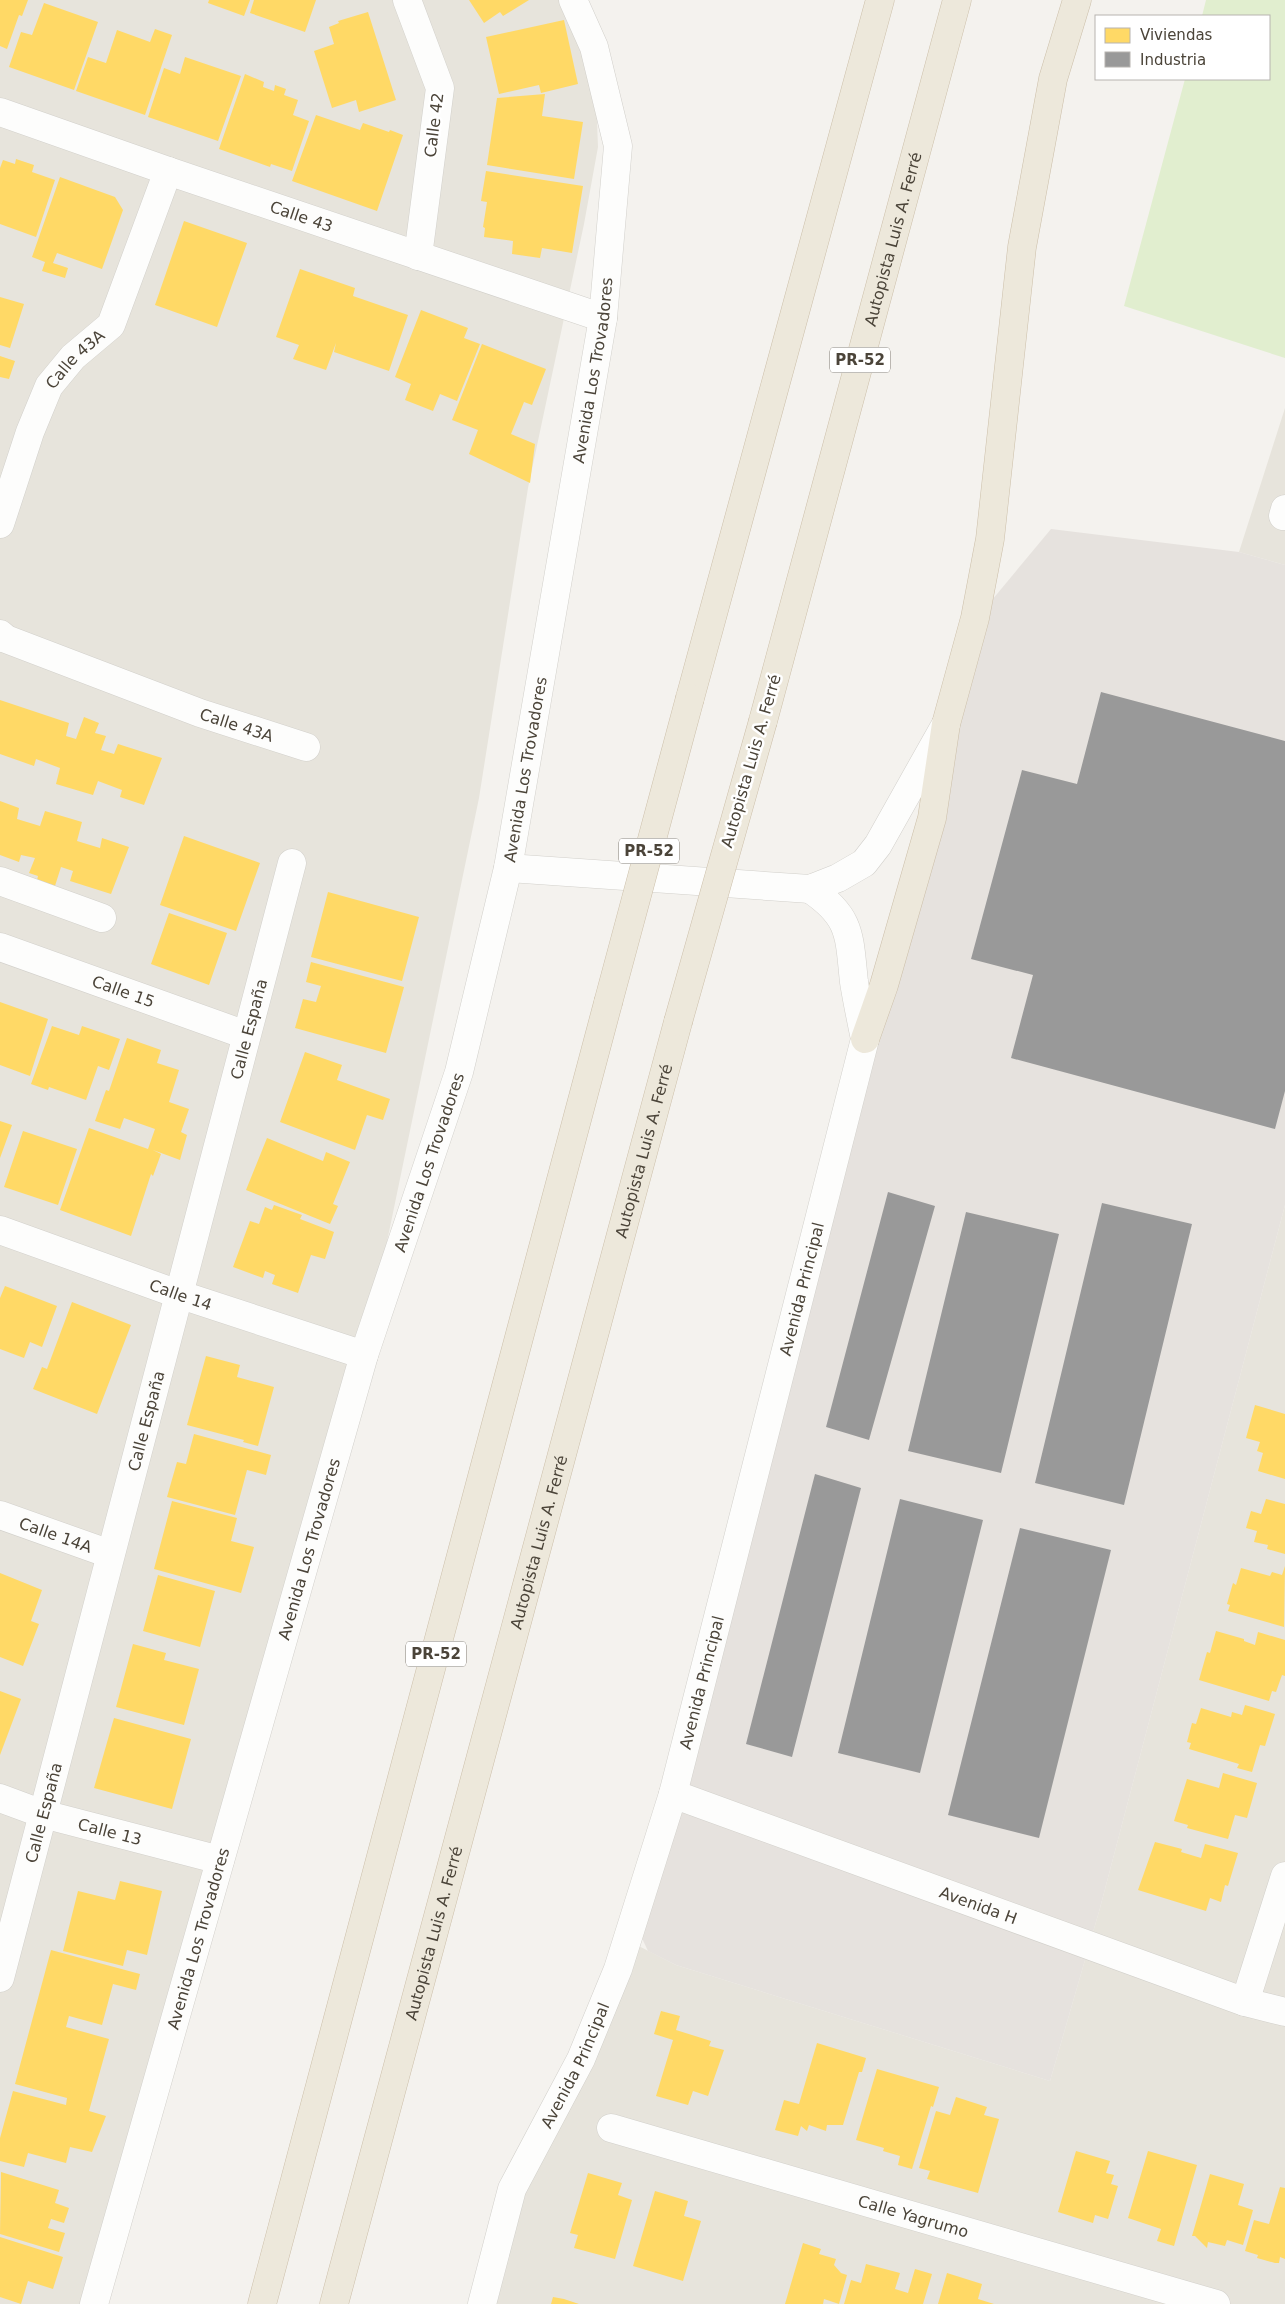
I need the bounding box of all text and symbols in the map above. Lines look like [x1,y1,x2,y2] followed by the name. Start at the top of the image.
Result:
[1095,15,1270,80] legend
[1140,26,1213,44] text: Viviendas
[1140,51,1206,69] text: Industria
[421,92,447,158] street label: Calle 42
[860,150,925,328] street label: Autopista Luis A. Ferré
[268,197,335,236] street label: Calle 43
[569,276,616,465] street label: Avenida Los Trovadores
[41,325,108,393] street label: Calle 43A
[830,348,890,372] road number: PR-52
[717,672,785,850] street label: Autopista Luis A. Ferré
[500,675,550,864] street label: Avenida Los Trovadores
[198,704,276,745] street label: Calle 43A
[619,838,679,864] road number: PR-52
[89,971,157,1011] street label: Calle 15
[226,977,271,1081] street label: Calle España
[611,1062,676,1240] street label: Autopista Luis A. Ferré
[390,1070,468,1254] street label: Avenida Los Trovadores
[775,1220,828,1358] street label: Avenida Principal
[147,1275,215,1314] street label: Calle 14
[124,1368,168,1473] street label: Calle España
[506,1453,571,1631] street label: Autopista Luis A. Ferré
[274,1456,344,1642] street label: Avenida Los Trovadores
[17,1513,95,1556] street label: Calle 14A
[675,1614,728,1751] street label: Avenida Principal
[406,1642,466,1666] road number: PR-52
[21,1760,66,1865] street label: Calle España
[76,1814,144,1849] street label: Calle 13
[401,1844,466,2022] street label: Autopista Luis A. Ferré
[163,1846,233,2032] street label: Avenida Los Trovadores
[937,1882,1020,1928] street label: Avenida H
[537,1999,613,2131] street label: Avenida Principal
[856,2191,971,2241] street label: Calle Yagrumo

